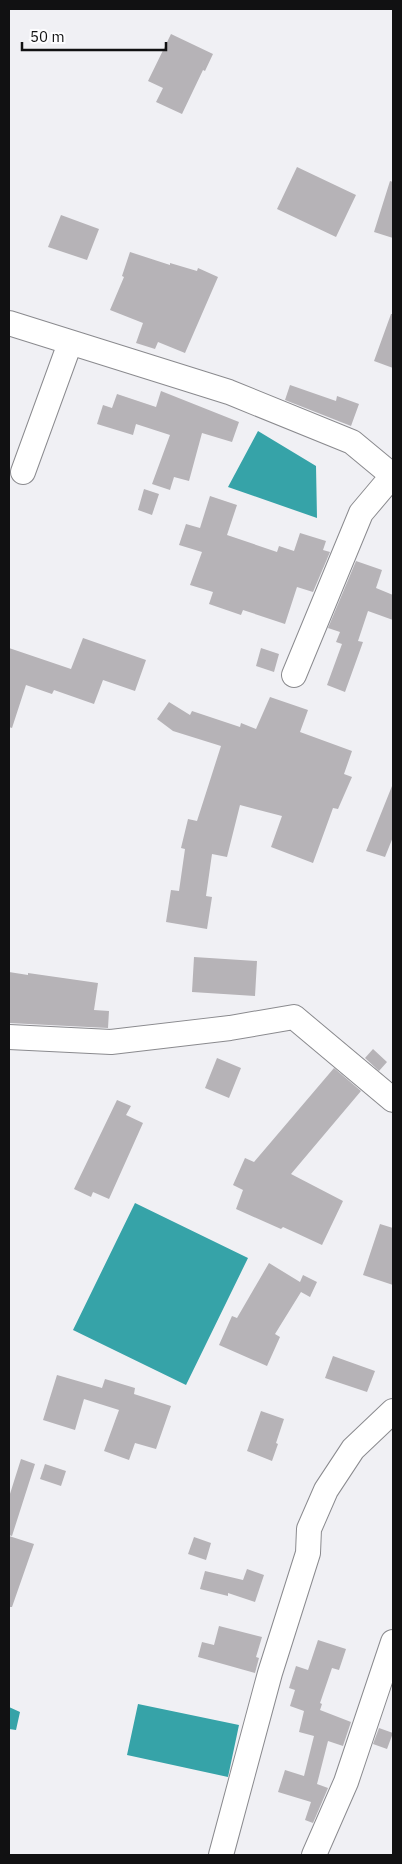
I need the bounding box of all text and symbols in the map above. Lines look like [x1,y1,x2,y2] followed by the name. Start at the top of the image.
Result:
[22,20,166,52] scale bar
[30,27,65,46] text: 50 m

